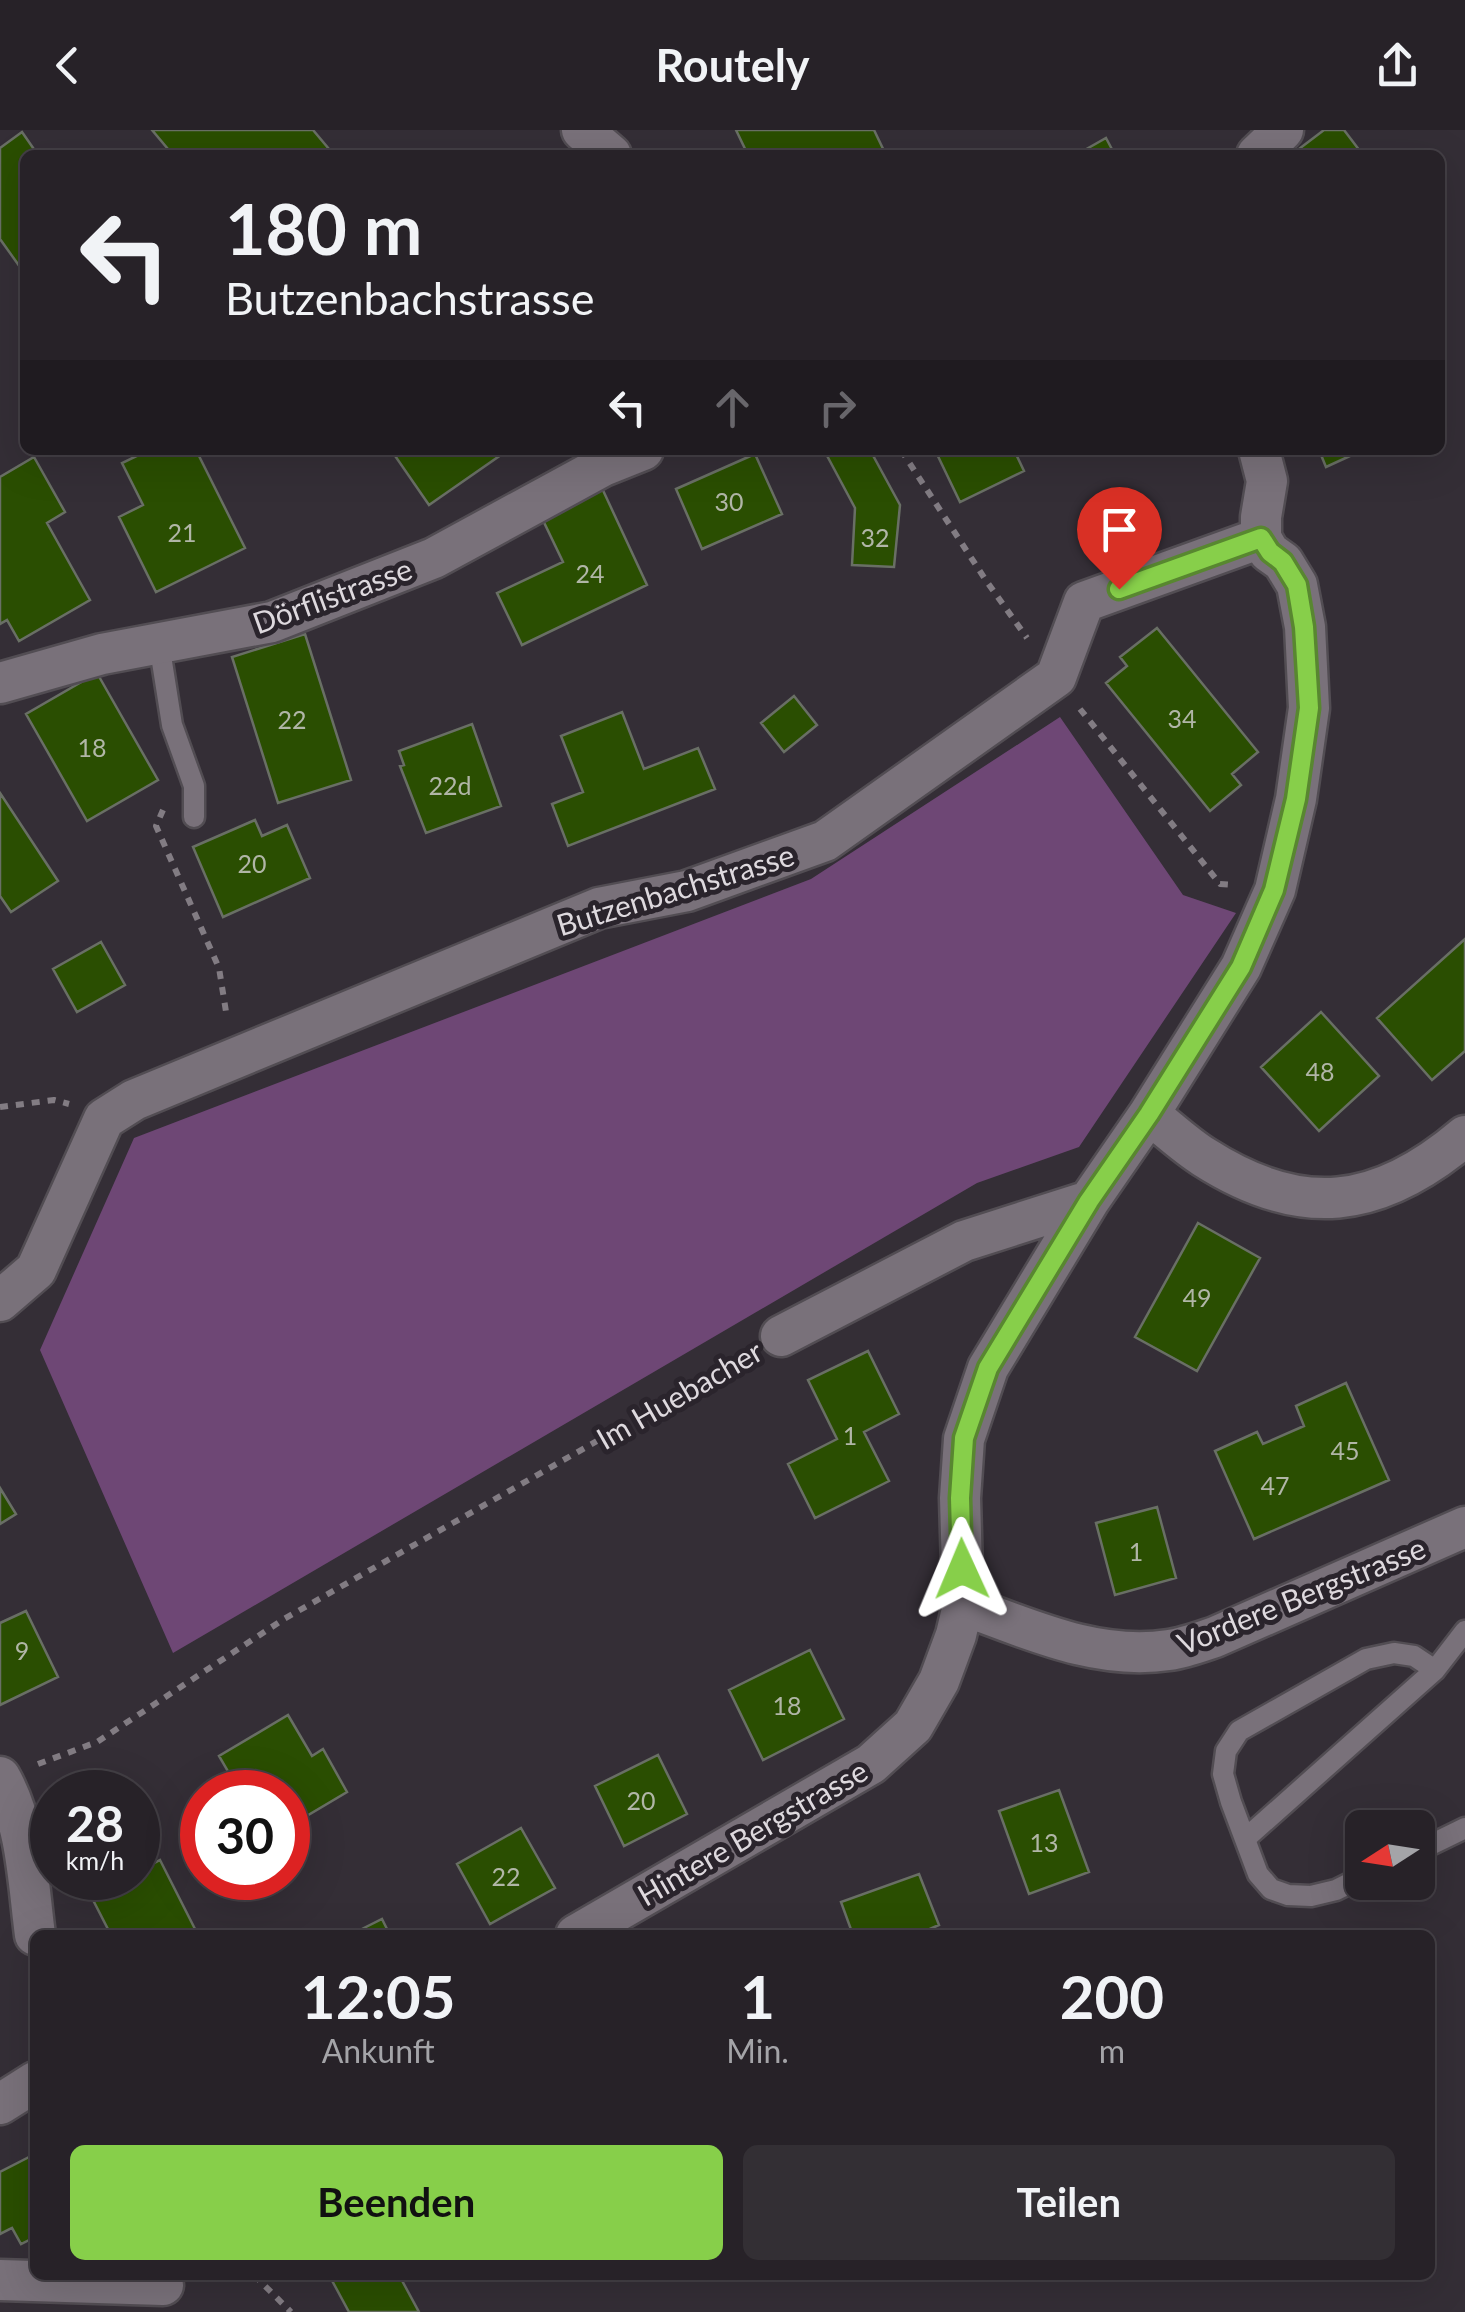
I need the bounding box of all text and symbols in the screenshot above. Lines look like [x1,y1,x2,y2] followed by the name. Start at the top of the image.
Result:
[40,38,95,93] icon: back
[655,38,810,92] text: Routely
[1370,38,1425,93] icon: share
[225,186,422,270] text: 180 m
[60,190,190,320] icon: left
[225,271,595,325] text: Butzenbachstrasse
[600,380,655,435] icon: left
[705,380,760,435] icon: ahead
[810,380,865,435] icon: right
[714,486,744,516] house number: 30
[1077,487,1162,590] pin
[1092,502,1147,557] icon: arrive
[167,517,197,547] house number: 21
[860,522,890,552] house number: 32
[248,550,416,640] street label: Dörflistrasse
[575,558,605,588] house number: 24
[1167,703,1197,733] house number: 34
[277,704,307,734] house number: 22
[77,732,107,762] house number: 18
[428,770,472,800] house number: 22d
[552,836,798,942] street label: Butzenbachstrasse
[237,848,267,878] house number: 20
[1305,1056,1335,1086] house number: 48
[1182,1282,1212,1312] house number: 49
[590,1332,768,1456] street label: Im Huebacher
[843,1420,857,1450] house number: 1
[1330,1435,1360,1465] house number: 45
[1260,1470,1290,1500] house number: 47
[910,1517,1014,1621] position arrow
[1172,1529,1430,1661] street label: Vordere Bergstrasse
[1129,1536,1143,1566] house number: 1
[15,1635,29,1665] house number: 9
[772,1690,802,1720] house number: 18
[631,1752,873,1912] street label: Hintere Bergstrasse
[180,1770,310,1900] speed limit sign: 30
[626,1785,656,1815] house number: 20
[66,1793,124,1853] text: 28
[1345,1810,1435,1900] north arrow
[1345,1810,1435,1900] map controls
[1029,1827,1059,1857] house number: 13
[66,1845,124,1875] text: km/h
[491,1861,521,1891] house number: 22
[301,1960,456,2032] text: 12:05
[740,1960,775,2032] text: 1
[1060,1960,1164,2032] text: 200
[322,2031,435,2070] text: Ankunft
[726,2031,789,2070] text: Min.
[1099,2031,1125,2070] text: m
[70,2145,723,2260] button: Beenden
[743,2145,1395,2260] button: Teilen

